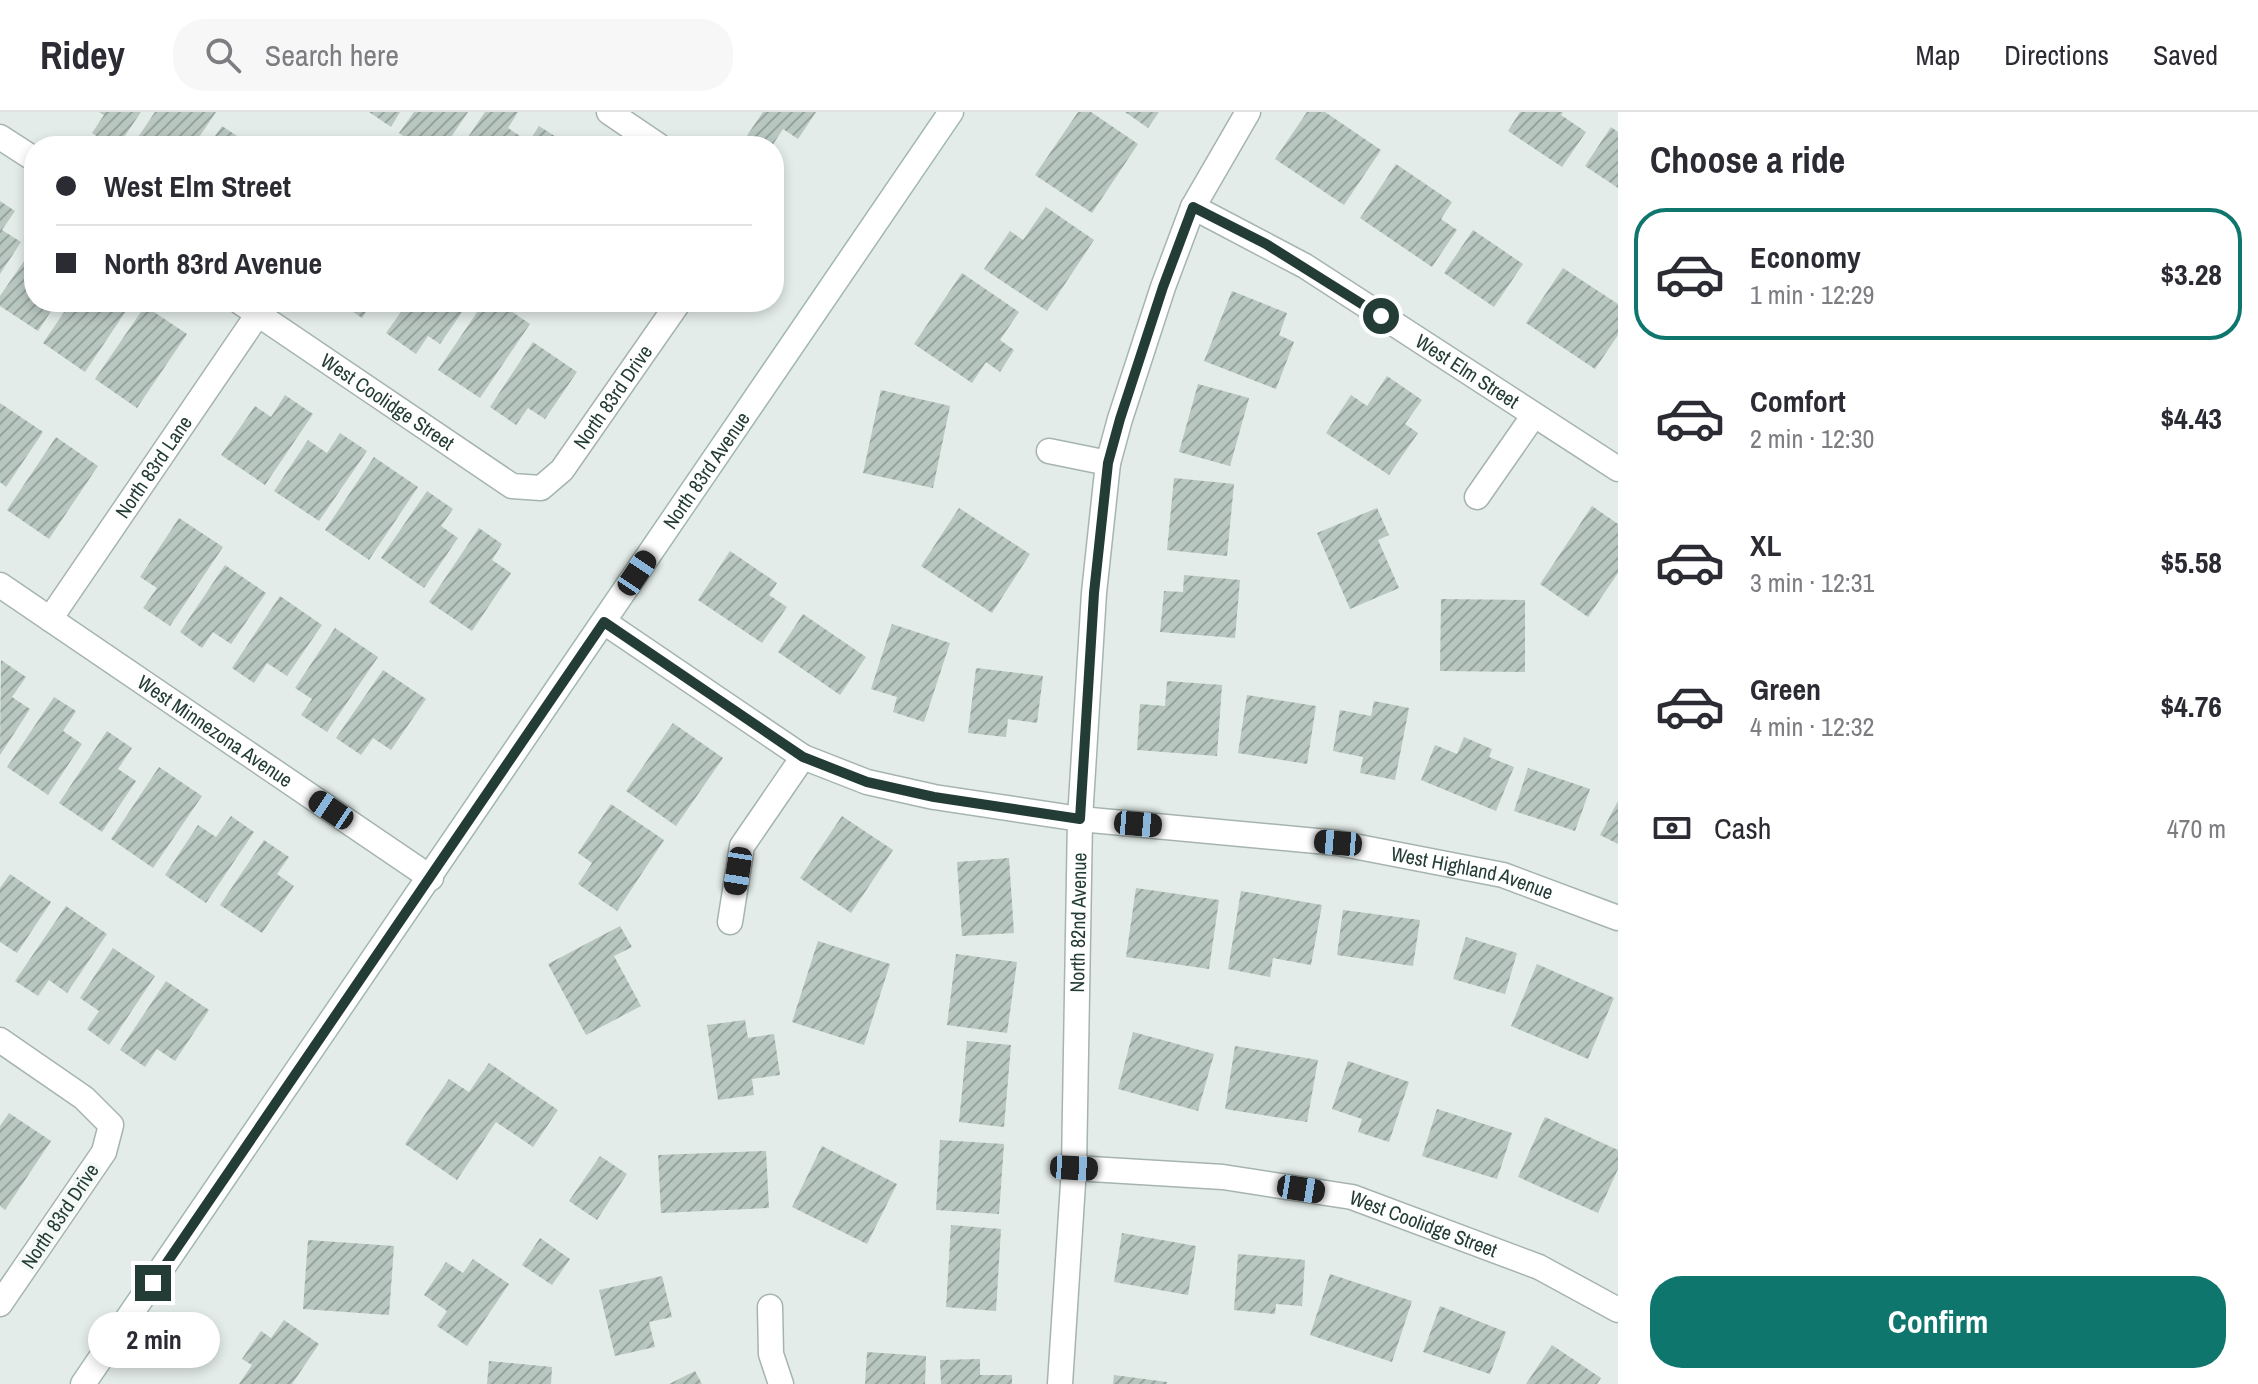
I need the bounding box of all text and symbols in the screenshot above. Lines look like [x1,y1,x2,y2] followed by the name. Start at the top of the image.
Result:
[173,19,733,91] search box
[40,30,125,81] text: Ridey
[201,33,245,77] icon: search
[265,35,399,75] text: Search here
[1916,36,1960,74] text: Map
[2004,36,2109,74] text: Directions
[2153,36,2218,74] text: Saved
[1650,136,1845,184] text: Choose a ride
[104,166,291,206] text: West Elm Street
[1750,237,1861,277] text: Economy
[1654,238,1726,310] icon: car
[104,243,322,283] text: North 83rd Avenue
[2160,254,2222,294] text: $3.28
[1750,277,1874,312] text: 1 min · 12:29
[1363,298,1399,334] route start
[1411,327,1525,415] street label: West Elm Street
[567,339,658,454] street label: North 83rd Drive
[316,347,460,456] street label: West Coolidge Street
[1750,381,1846,421] text: Comfort
[1654,382,1726,454] icon: car
[2160,398,2222,438] text: $4.43
[656,406,756,534] street label: North 83rd Avenue
[109,410,198,523] street label: North 83rd Lane
[1750,421,1874,456] text: 2 min · 12:30
[1750,525,1781,565] text: XL
[1654,526,1726,598] icon: car
[2160,542,2222,582] text: $5.58
[614,546,660,600] car
[1750,565,1874,600] text: 3 min · 12:31
[132,668,298,793] street label: West Minnezona Avenue
[1750,669,1821,709] text: Green
[1654,670,1726,742] icon: car
[2160,686,2222,726] text: $4.76
[1750,709,1874,744] text: 4 min · 12:32
[304,787,358,833] car
[1650,806,1694,850] icon: cash
[1714,808,1771,848] text: Cash
[1113,810,1163,838] car
[2167,811,2226,846] text: 470 m
[1313,829,1363,857] car
[1389,840,1557,906] street label: West Highland Avenue
[722,845,754,897] car
[1063,852,1092,993] street label: North 82nd Avenue
[1049,1155,1099,1181] car
[14,1158,105,1274] street label: North 83rd Drive
[1275,1173,1327,1205] car
[1346,1183,1502,1263] street label: West Coolidge Street
[135,1265,171,1301] route end
[1650,1276,2226,1368] button: Confirm
[87,1311,219,1367] callout: 2 min
[126,1322,182,1357] text: 2 min

